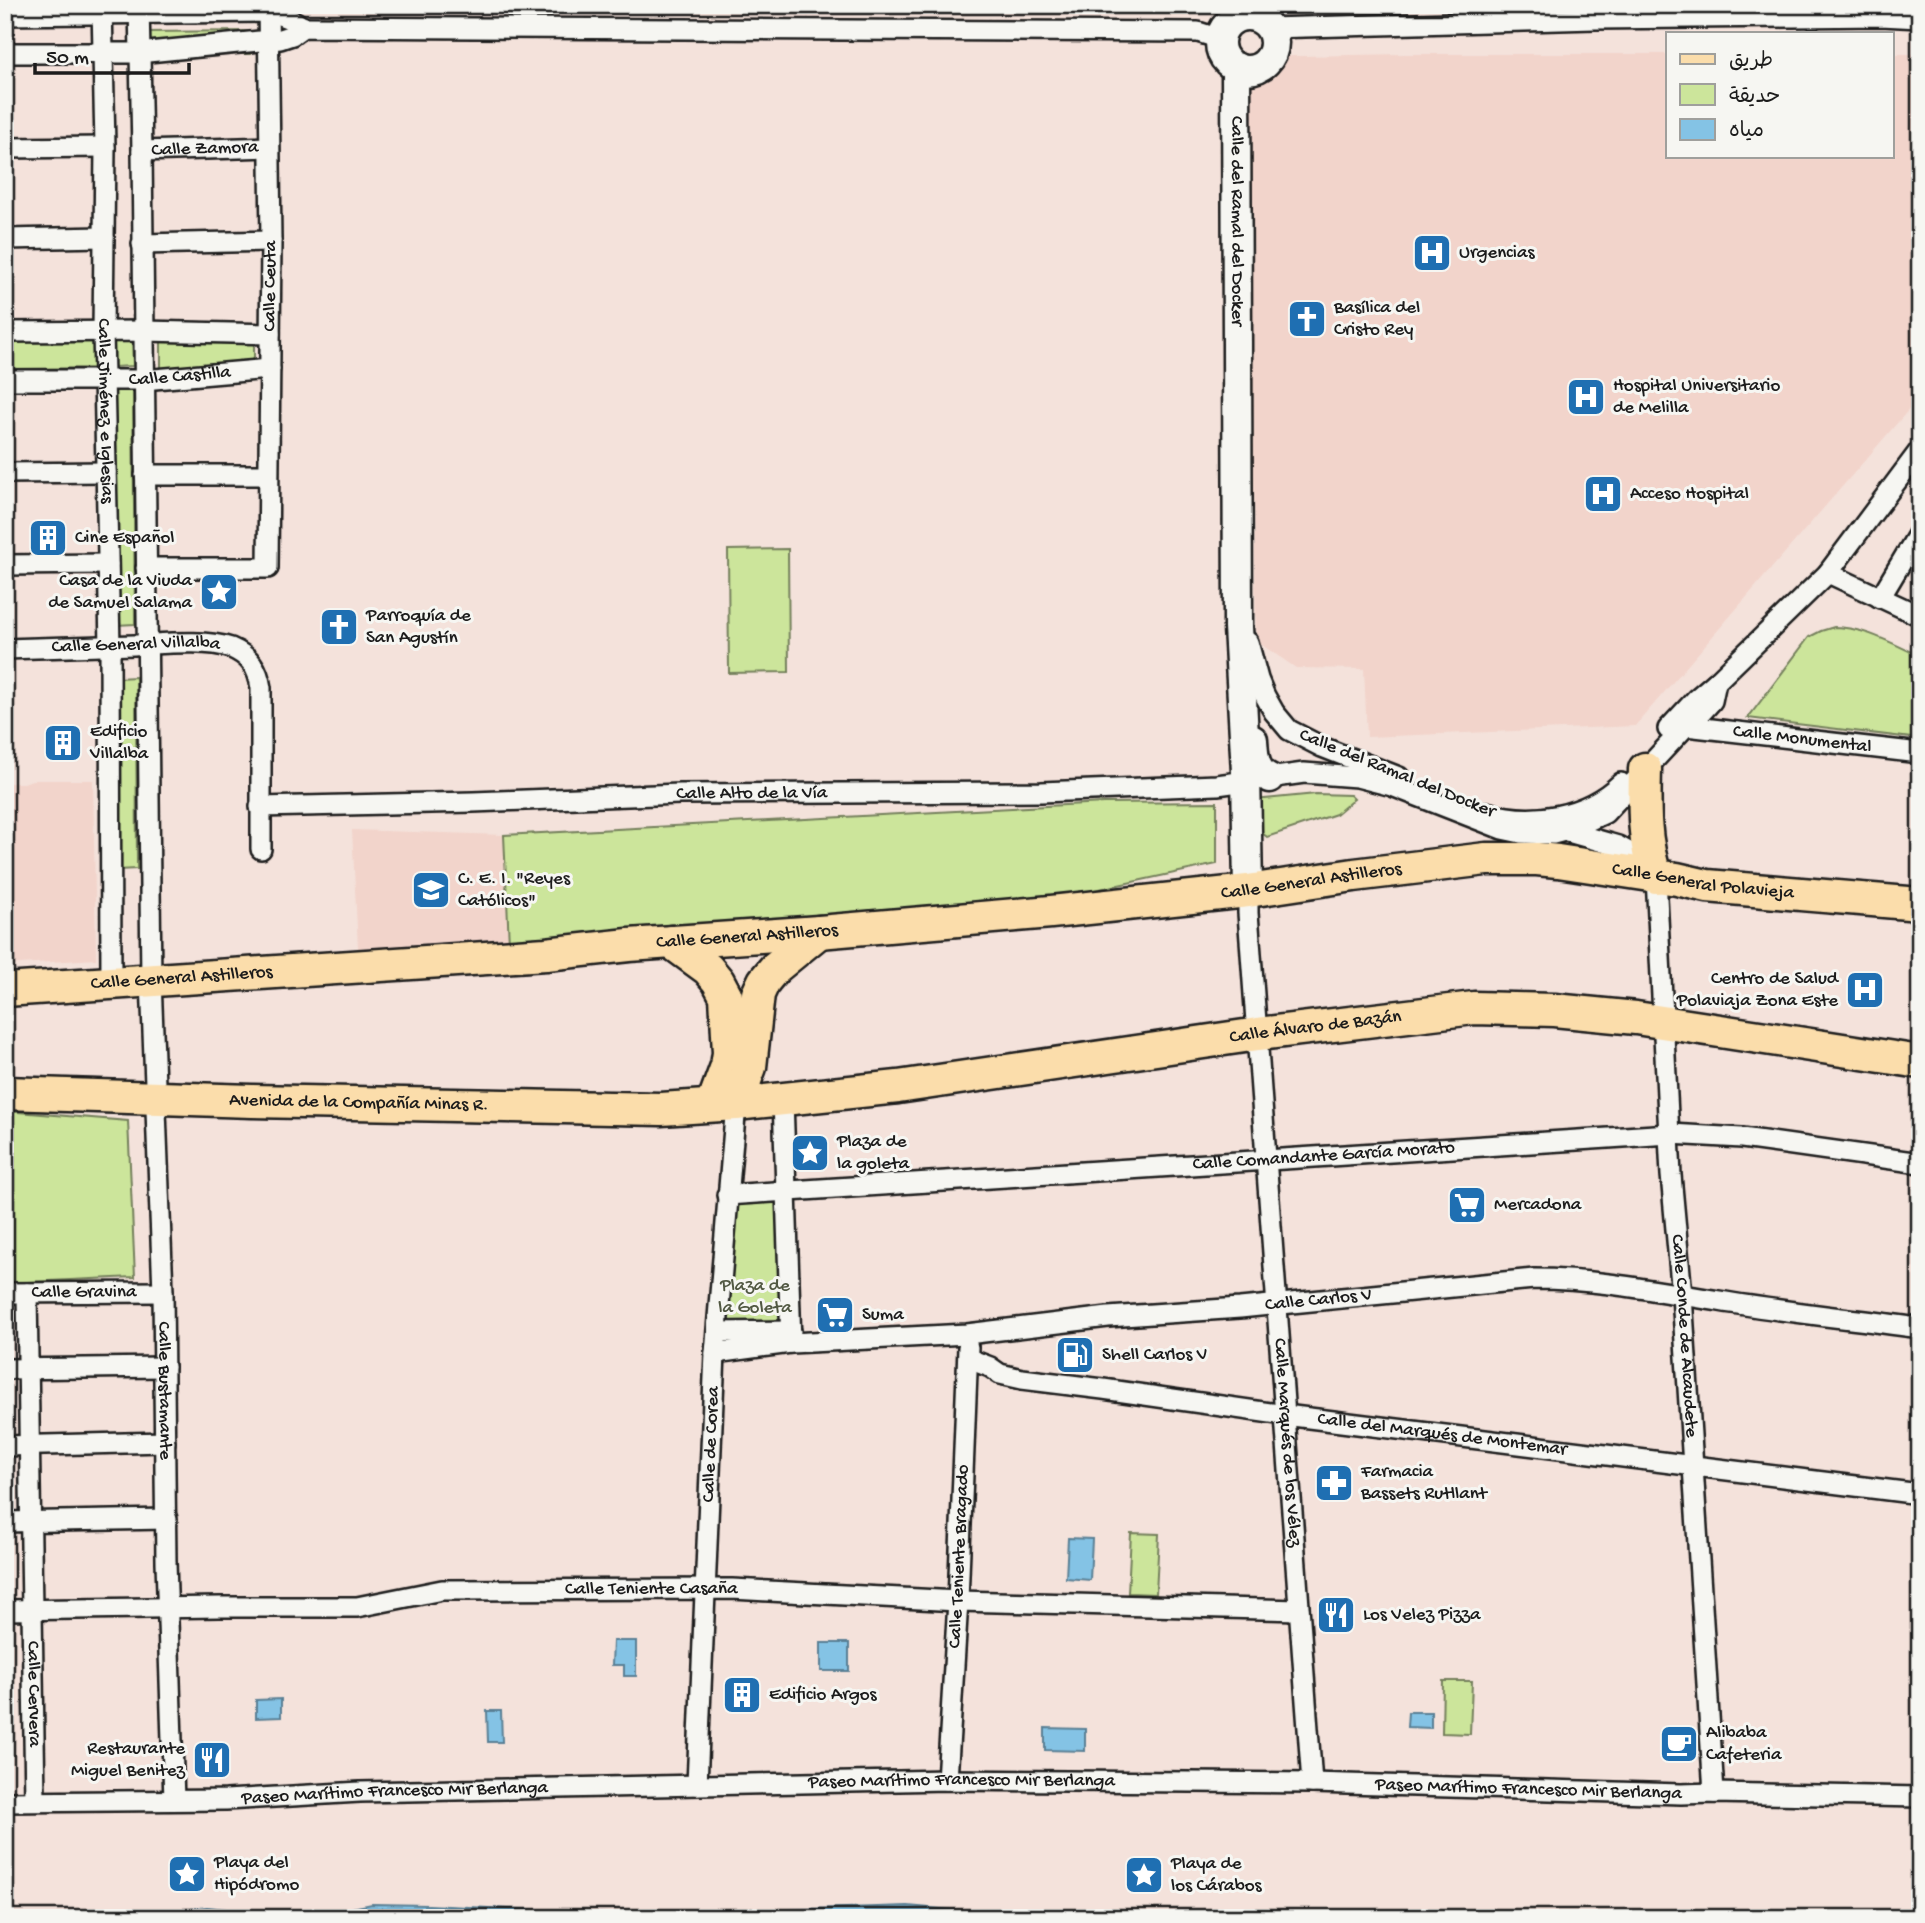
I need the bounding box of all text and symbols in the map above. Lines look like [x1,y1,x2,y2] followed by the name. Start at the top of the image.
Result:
[35,32,189,76] scale bar
[1666,32,1894,158] legend
[46,47,89,72] text: 50 m
[1729,50,1773,75] text: طريق
[1729,86,1780,111] text: حديقة
[1225,116,1248,328] street label: Calle del Ramal del Docker
[1729,120,1764,145] text: مياه
[151,136,260,162] street label: Calle Zamora
[1411,232,1453,274] hospital icon: Urgencias
[259,239,283,332] street label: Calle Ceuta
[1459,242,1535,265] place label: Urgencias
[1333,297,1420,342] place label: Basílica del Cristo Rey
[1286,298,1328,340] church icon: Basílica del Cristo Rey
[91,318,118,505] street label: Calle Jiménez e Iglesias
[129,361,233,392] street label: Calle Castilla
[1613,375,1780,420] place label: Hospital Universitario de Melilla
[1565,376,1607,418] hospital icon: Hospital Universitario de Melilla
[1582,473,1624,515] hospital icon: Acceso Hospital
[1630,483,1749,506] place label: Acceso Hospital
[27,517,69,559] building icon: Cine Español
[75,527,175,550] place label: Cine Español
[48,570,193,615] place label: Casa de la Viuda de Samuel Salama
[198,571,240,613] place icon: Casa de la Viuda de Samuel Salama
[365,605,471,650] place label: Parroquía de San Agustín
[318,606,360,648] church icon: Parroquía de San Agustín
[51,631,223,659] street label: Calle General Villalba
[1732,720,1873,759] street label: Calle Monumental
[89,721,150,766] place label: Edificio Villalba
[42,722,84,764] building icon: Edificio Villalba
[1295,724,1501,825] street label: Calle del Ramal del Docker
[676,782,829,806] street label: Calle Alto de la Vía
[1220,858,1404,905] street label: Calle General Astilleros
[1610,858,1796,905] street label: Calle General Polavieja
[458,868,571,913] place label: C. E. I. "Reyes Católicos"
[410,869,452,911] school or university icon: C. E. I. "Reyes Católicos"
[655,919,840,955] street label: Calle General Astilleros
[90,961,274,996] street label: Calle General Astilleros
[1676,968,1840,1013] place label: Centro de Salud Polaviaja Zona Este
[1844,969,1886,1011] hospital icon: Centro de Salud Polaviaja Zona Este
[1228,1005,1403,1050] street label: Calle Álvaro de Bazán
[229,1089,489,1117] street label: Avenida de la Compañía Minas R.
[836,1131,911,1176] place label: Plaza de la goleta
[789,1132,831,1174] place icon: Plaza de la goleta
[1192,1136,1456,1176] street label: Calle Comandante García Morato
[1446,1184,1488,1226] supermarket icon: Mercadona
[1494,1194,1583,1217] place label: Mercadona
[1665,1233,1703,1438] street label: Calle Conde de Alcaudete
[718,1275,793,1320] park label: Plaza de la Goleta
[31,1281,138,1304] street label: Calle Gravina
[1264,1284,1373,1317] street label: Calle Carlos V
[814,1294,856,1336] supermarket icon: Suma
[862,1304,905,1327] place label: Suma
[152,1321,176,1460] street label: Calle Bustamante
[1054,1334,1096,1376] fuel station icon: Shell Carlos V
[1268,1337,1306,1548] street label: Calle Marqués de los Vélez
[1102,1344,1207,1367] place label: Shell Carlos V
[697,1384,725,1503] street label: Calle de Corea
[1316,1408,1570,1462] street label: Calle del Marqués de Montemar
[1360,1461,1489,1506] place label: Farmacia Bassets Rutllant
[1313,1462,1355,1504] pharmacy icon: Farmacia Bassets Rutllant
[944,1464,975,1649] street label: Calle Teniente Bragado
[565,1577,740,1601] street label: Calle Teniente Casaña
[1315,1594,1357,1636] restaurant icon: Los Velez Pizza
[1363,1604,1482,1627] place label: Los Velez Pizza
[21,1641,46,1749] street label: Calle Cervera
[721,1674,763,1716] building icon: Edificio Argos
[769,1684,878,1707] place label: Edificio Argos
[1706,1722,1783,1767] place label: Alibaba Cafeteria
[1658,1723,1700,1765] cafe icon: Alibaba Cafeteria
[71,1738,186,1783] place label: Restaurante Miguel Benitez
[191,1739,233,1781] restaurant icon: Restaurante Miguel Benitez
[807,1768,1117,1794] street label: Paseo Marítimo Francesco Mir Berlanga
[1374,1773,1684,1806] street label: Paseo Marítimo Francesco Mir Berlanga
[240,1777,550,1811] street label: Paseo Marítimo Francesco Mir Berlanga
[213,1852,299,1897] place label: Playa del Hipódromo
[166,1853,208,1895] place icon: Playa del Hipódromo
[1170,1853,1263,1898] place label: Playa de los Cárabos
[1123,1854,1165,1896] place icon: Playa de los Cárabos

